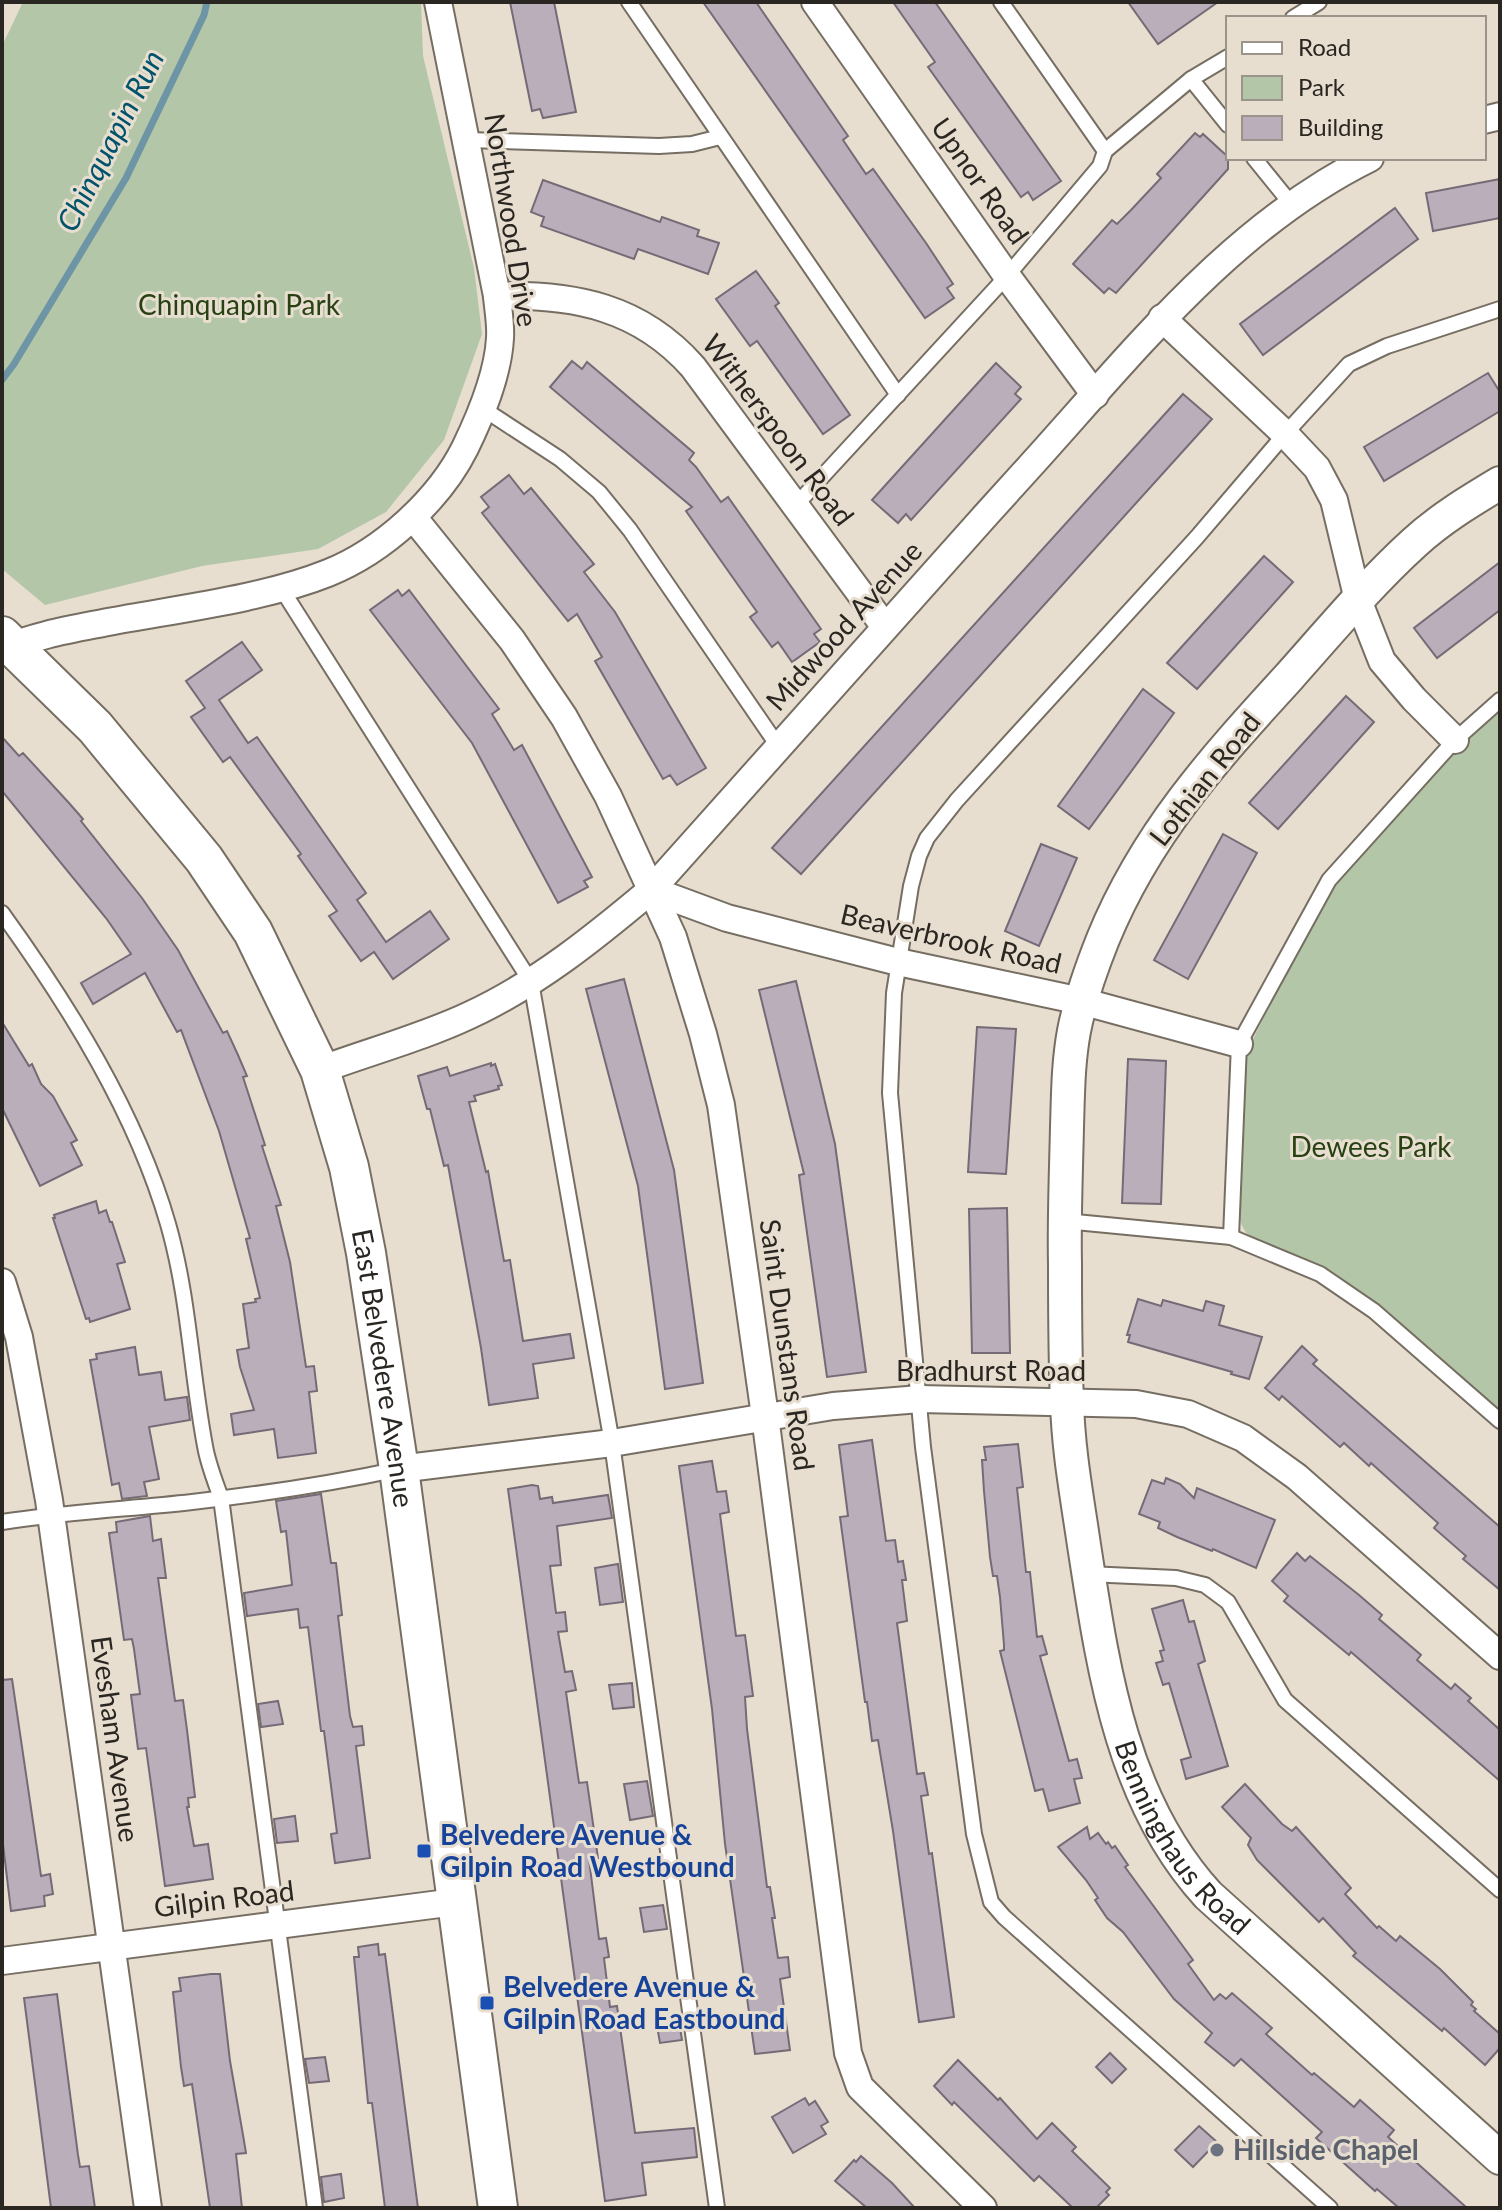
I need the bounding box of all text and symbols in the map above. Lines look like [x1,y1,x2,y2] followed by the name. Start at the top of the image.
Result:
[1226,16,1486,160] legend
[1298,32,1351,61] text: Road
[48,44,170,237] water label: Chinquapin Run
[1298,72,1346,101] text: Park
[478,111,546,329] street label: Northwood Drive
[925,111,1037,250] street label: Upnor Road
[1298,112,1383,141] text: Building
[138,287,341,321] park label: Chinquapin Park
[696,327,862,532] street label: Witherspoon Road
[758,534,928,717] street label: Midwood Avenue
[1142,705,1267,852] street label: Lothian Road
[837,896,1065,980] street label: Beaverbrook Road
[1290,1129,1452,1163] park label: Dewees Park
[754,1217,822,1473] street label: Saint Dunstans Road
[346,1226,422,1509] street label: East Belvedere Avenue
[896,1353,1086,1387] street label: Bradhurst Road
[85,1634,147,1844] street label: Evesham Avenue
[1109,1736,1258,1941] street label: Benninghaus Road
[440,1817,735,1883] place label: Belvedere Avenue & Gilpin Road Westbound
[415,1842,433,1860] marker: Belvedere Avenue & Gilpin Road Westbound
[152,1873,296,1923] street label: Gilpin Road
[503,1969,785,2035] place label: Belvedere Avenue & Gilpin Road Eastbound
[478,1994,496,2012] marker: Belvedere Avenue & Gilpin Road Eastbound
[1233,2132,1419,2166] place label: Hillside Chapel
[1208,2141,1226,2159] marker: Hillside Chapel

